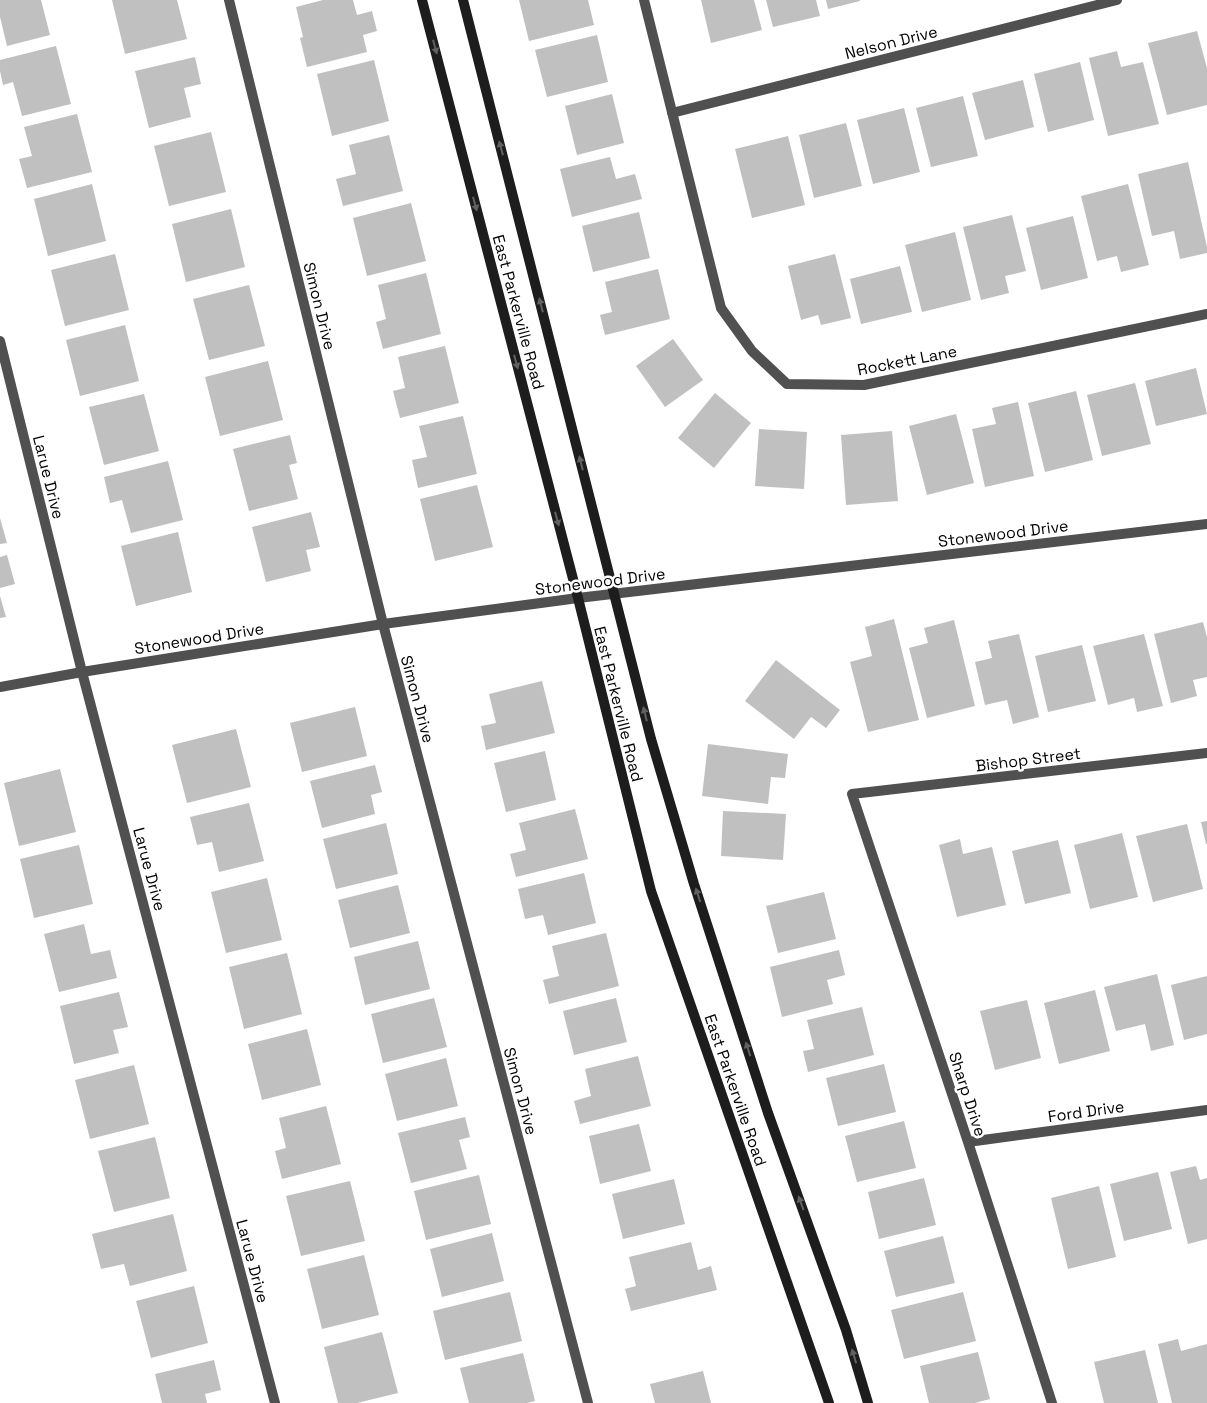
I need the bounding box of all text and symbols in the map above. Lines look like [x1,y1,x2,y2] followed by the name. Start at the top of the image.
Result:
[843,21,940,64] street label: Nelson Drive
[431,40,439,55] one-way arrow
[497,140,505,155] one-way arrow
[472,197,480,212] one-way arrow
[488,232,549,392] street label: East Parkerville Road
[298,260,341,352] street label: Simon Drive
[537,298,545,313] one-way arrow
[855,341,959,380] street label: Rockett Lane
[512,354,520,369] one-way arrow
[28,433,69,521] street label: Larue Drive
[577,455,585,470] one-way arrow
[553,512,561,527] one-way arrow
[937,515,1069,552] street label: Stonewood Drive
[534,563,666,600] street label: Stonewood Drive
[133,618,265,659] street label: Stonewood Drive
[589,624,648,784] street label: East Parkerville Road
[396,653,439,745] street label: Simon Drive
[640,706,648,721] one-way arrow
[974,743,1082,776] street label: Bishop Street
[128,825,171,913] street label: Larue Drive
[693,887,701,902] one-way arrow
[700,1011,771,1169] street label: East Parkerville Road
[743,1042,751,1057] one-way arrow
[499,1045,542,1137] street label: Simon Drive
[944,1049,991,1139] street label: Sharp Drive
[1047,1096,1126,1127] street label: Ford Drive
[797,1195,805,1210] one-way arrow
[231,1217,274,1305] street label: Larue Drive
[849,1349,857,1364] one-way arrow

